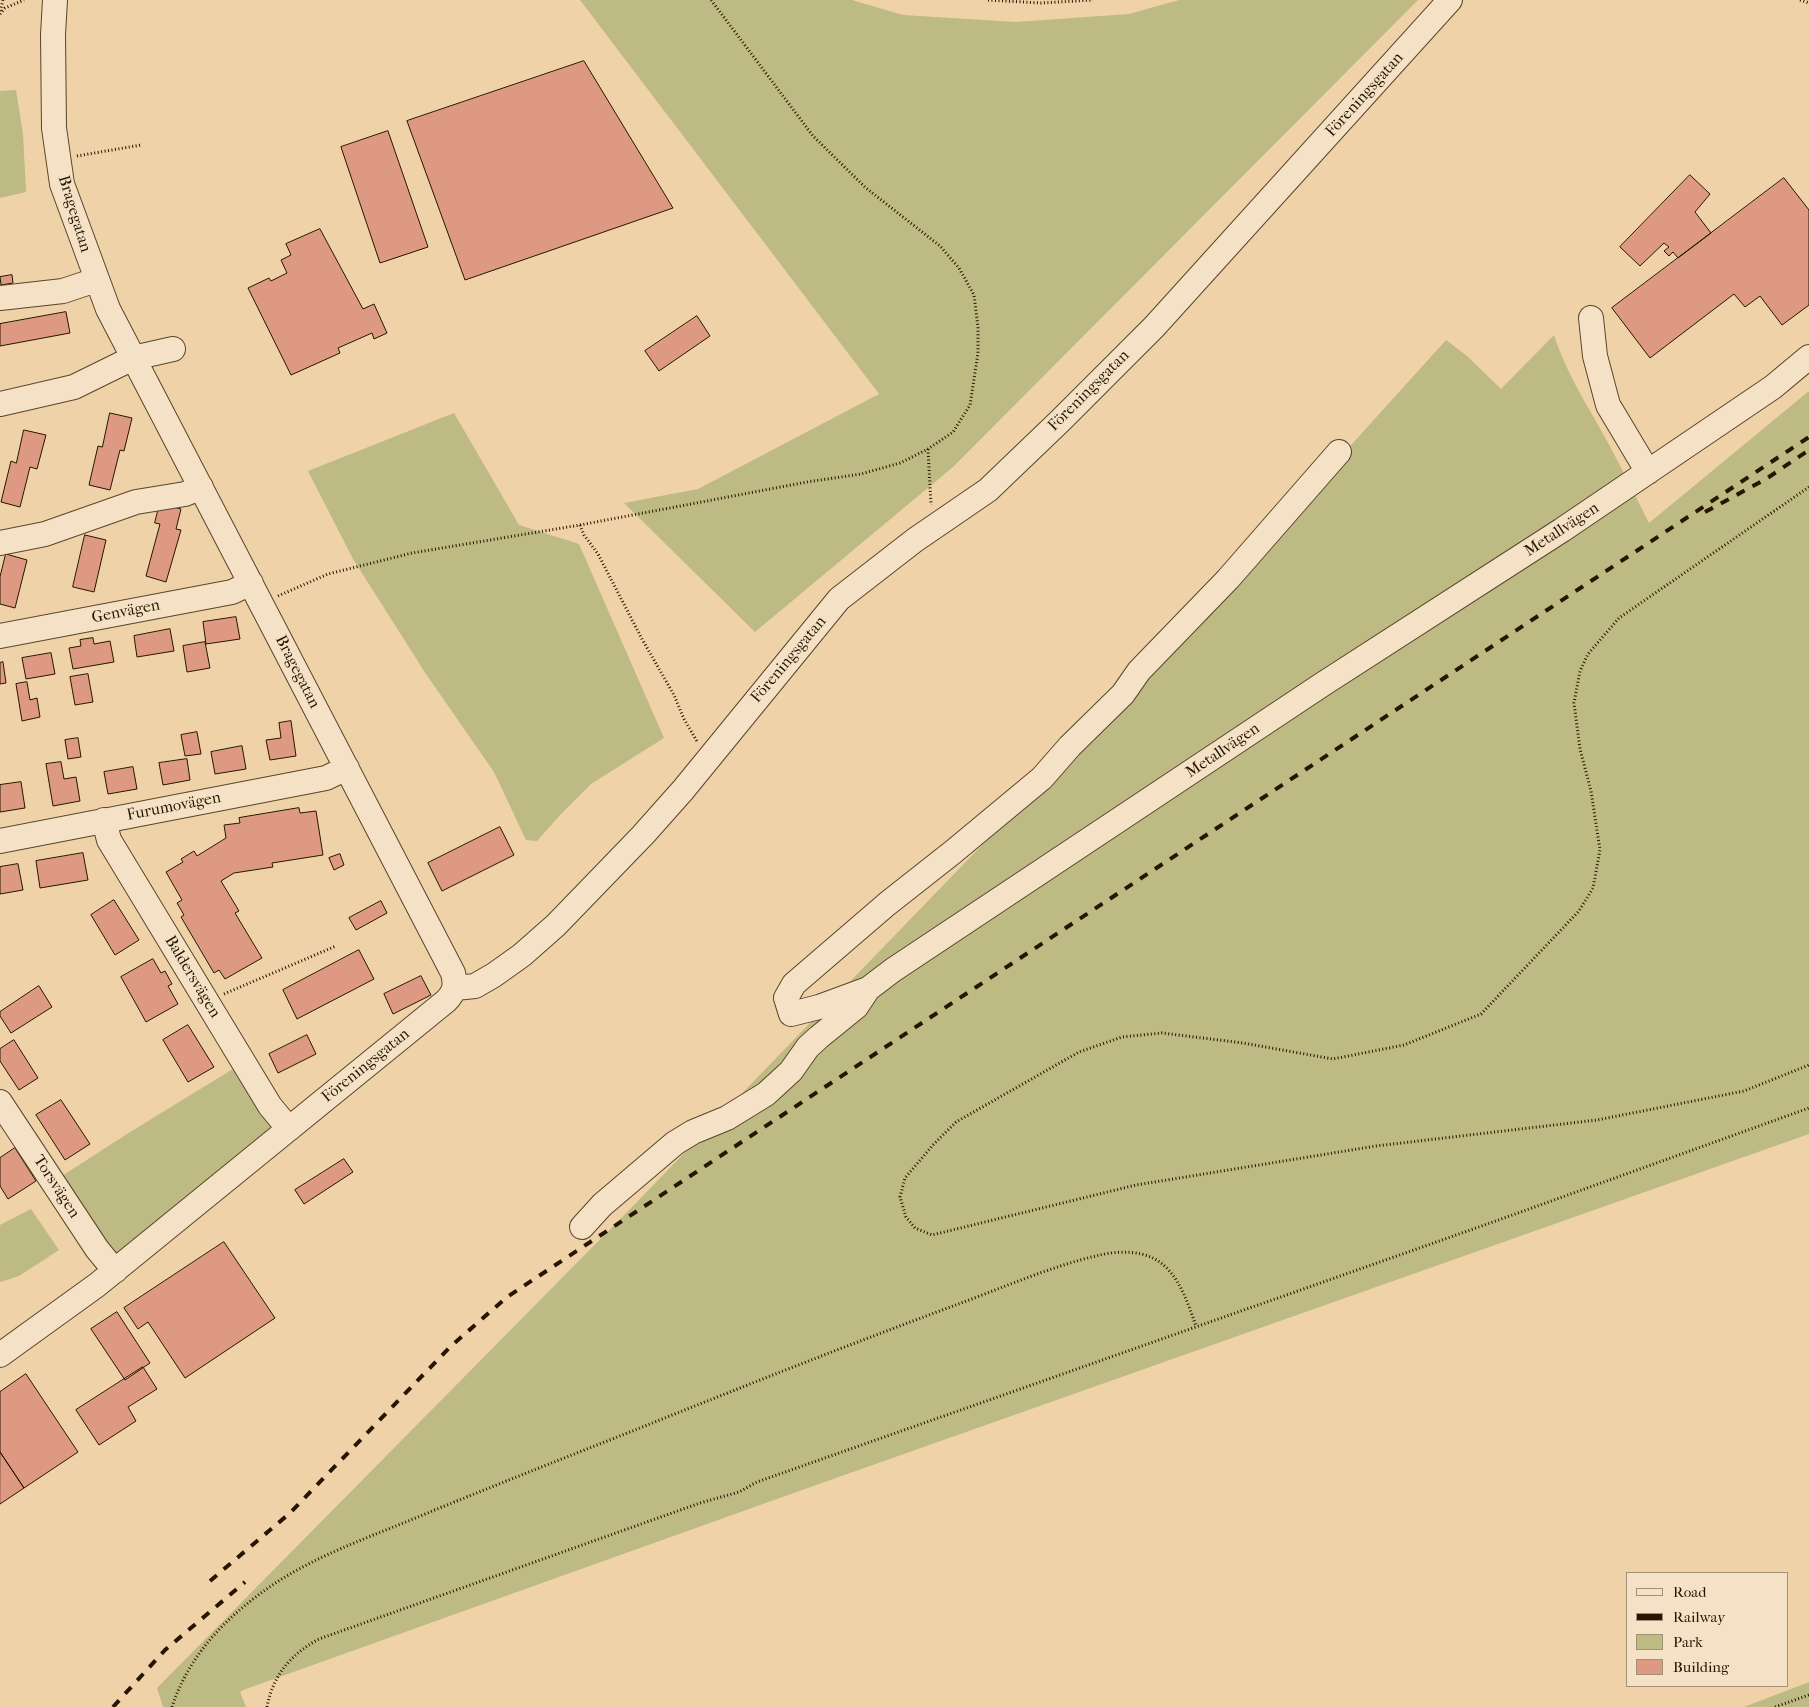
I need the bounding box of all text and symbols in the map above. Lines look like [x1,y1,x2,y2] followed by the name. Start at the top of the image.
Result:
[1322,49,1408,141] street label: Föreningsgatan
[53,173,95,255] street label: Bragegatan
[1044,346,1134,436] street label: Föreningsgatan
[1521,499,1603,561] street label: Metallvägen
[90,596,162,628] street label: Genvägen
[747,613,831,707] street label: Föreningsgatan
[270,632,324,712] street label: Bragegatan
[1182,719,1264,783] street label: Metallvägen
[125,788,223,826] street label: Furumovägen
[160,932,224,1022] street label: Baldersvägen
[318,1025,414,1107] street label: Föreningsgatan
[29,1152,83,1222] street label: Torsvägen
[1626,1572,1789,1687] legend
[1673,1583,1706,1601] text: Road
[1673,1608,1725,1626] text: Railway
[1673,1633,1703,1651] text: Park
[1673,1658,1729,1676] text: Building

